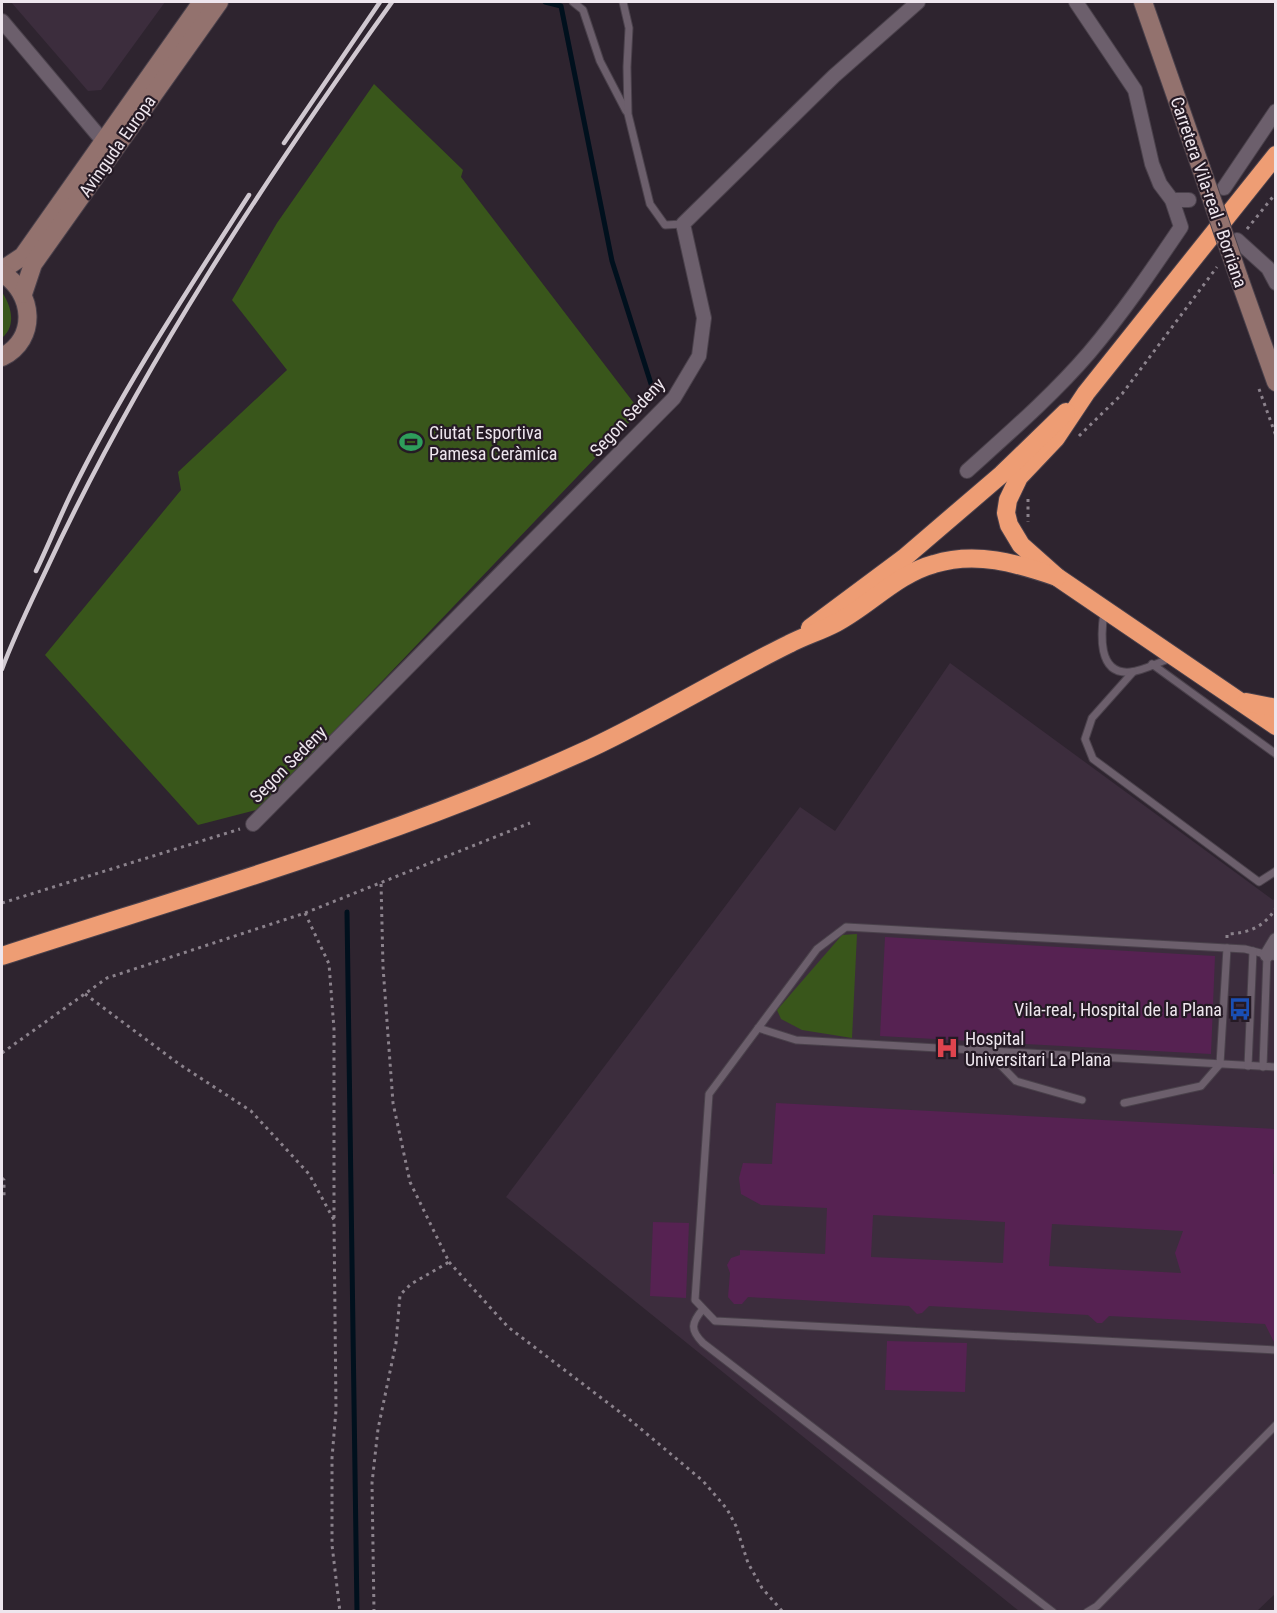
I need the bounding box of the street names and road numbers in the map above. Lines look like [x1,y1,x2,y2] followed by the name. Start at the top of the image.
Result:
[74,91,160,201] street label: Avinguda Europa
[1166,94,1252,290] street label: Carretera Vila-real - Borriana
[585,373,669,461] street label: Segon Sedeny
[245,721,331,807] street label: Segon Sedeny

